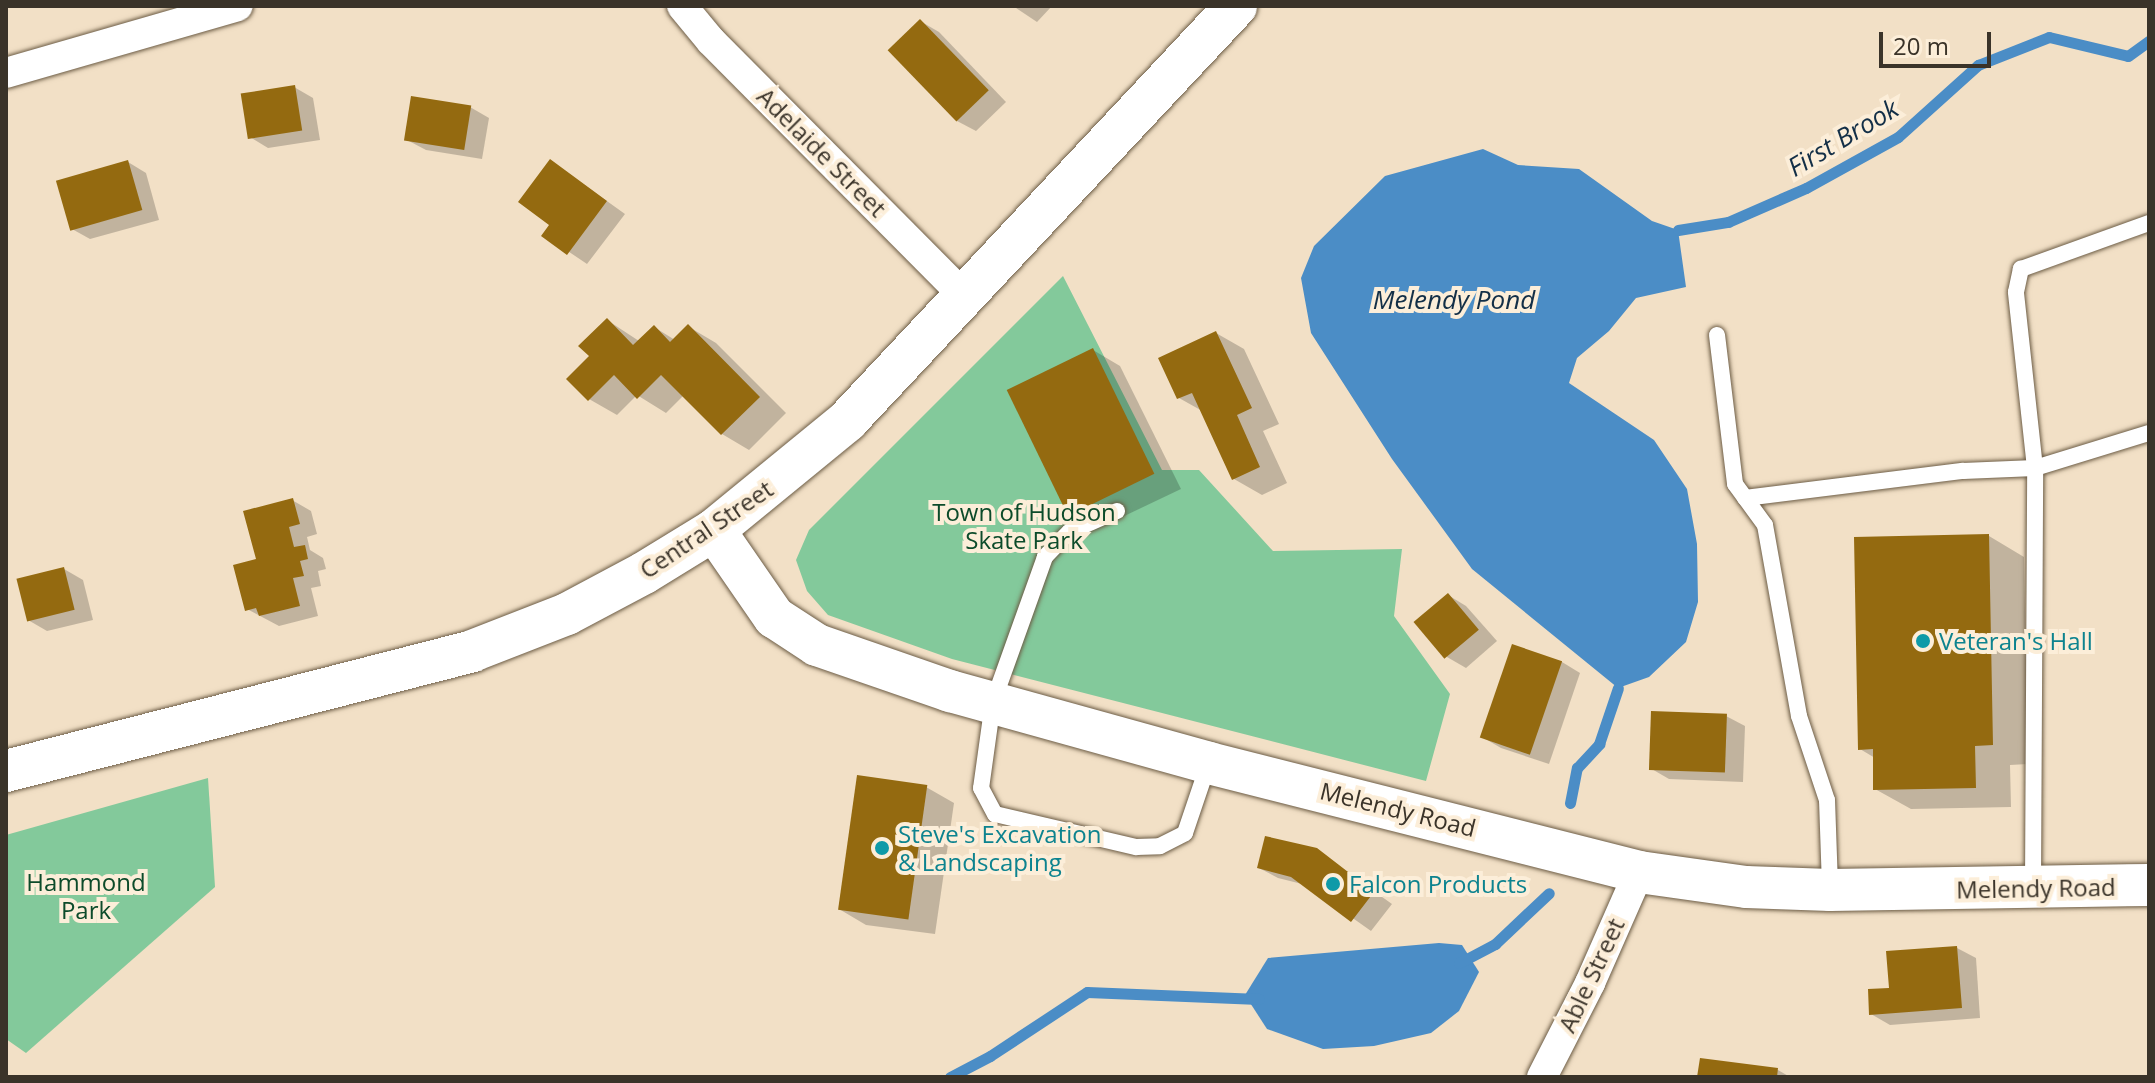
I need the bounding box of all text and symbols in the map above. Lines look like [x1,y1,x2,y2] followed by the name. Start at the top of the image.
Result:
[1883,16,1995,66] scale bar
[1893,29,1949,62] text: 20 m
[752,82,892,222] street label: Adelaide Street
[1782,93,1904,183] water label: First Brook
[1373,284,1535,316] water label: Melendy Pond
[634,474,778,584] street label: Central Street
[932,498,1116,554] park label: Town of Hudson Skate Park
[1939,627,2093,655] place label: Veteran's Hall
[1914,632,1932,650] marker: Veteran's Hall
[1317,776,1479,842] street label: Melendy Road
[898,820,1101,876] place label: Steve's Excavation & Landscaping
[873,839,891,857] marker: Steve's Excavation & Landscaping
[26,868,146,924] park label: Hammond Park
[1349,870,1527,898] place label: Falcon Products
[1956,872,2116,904] street label: Melendy Road
[1324,875,1342,893] marker: Falcon Products
[1552,913,1630,1037] street label: Able Street

